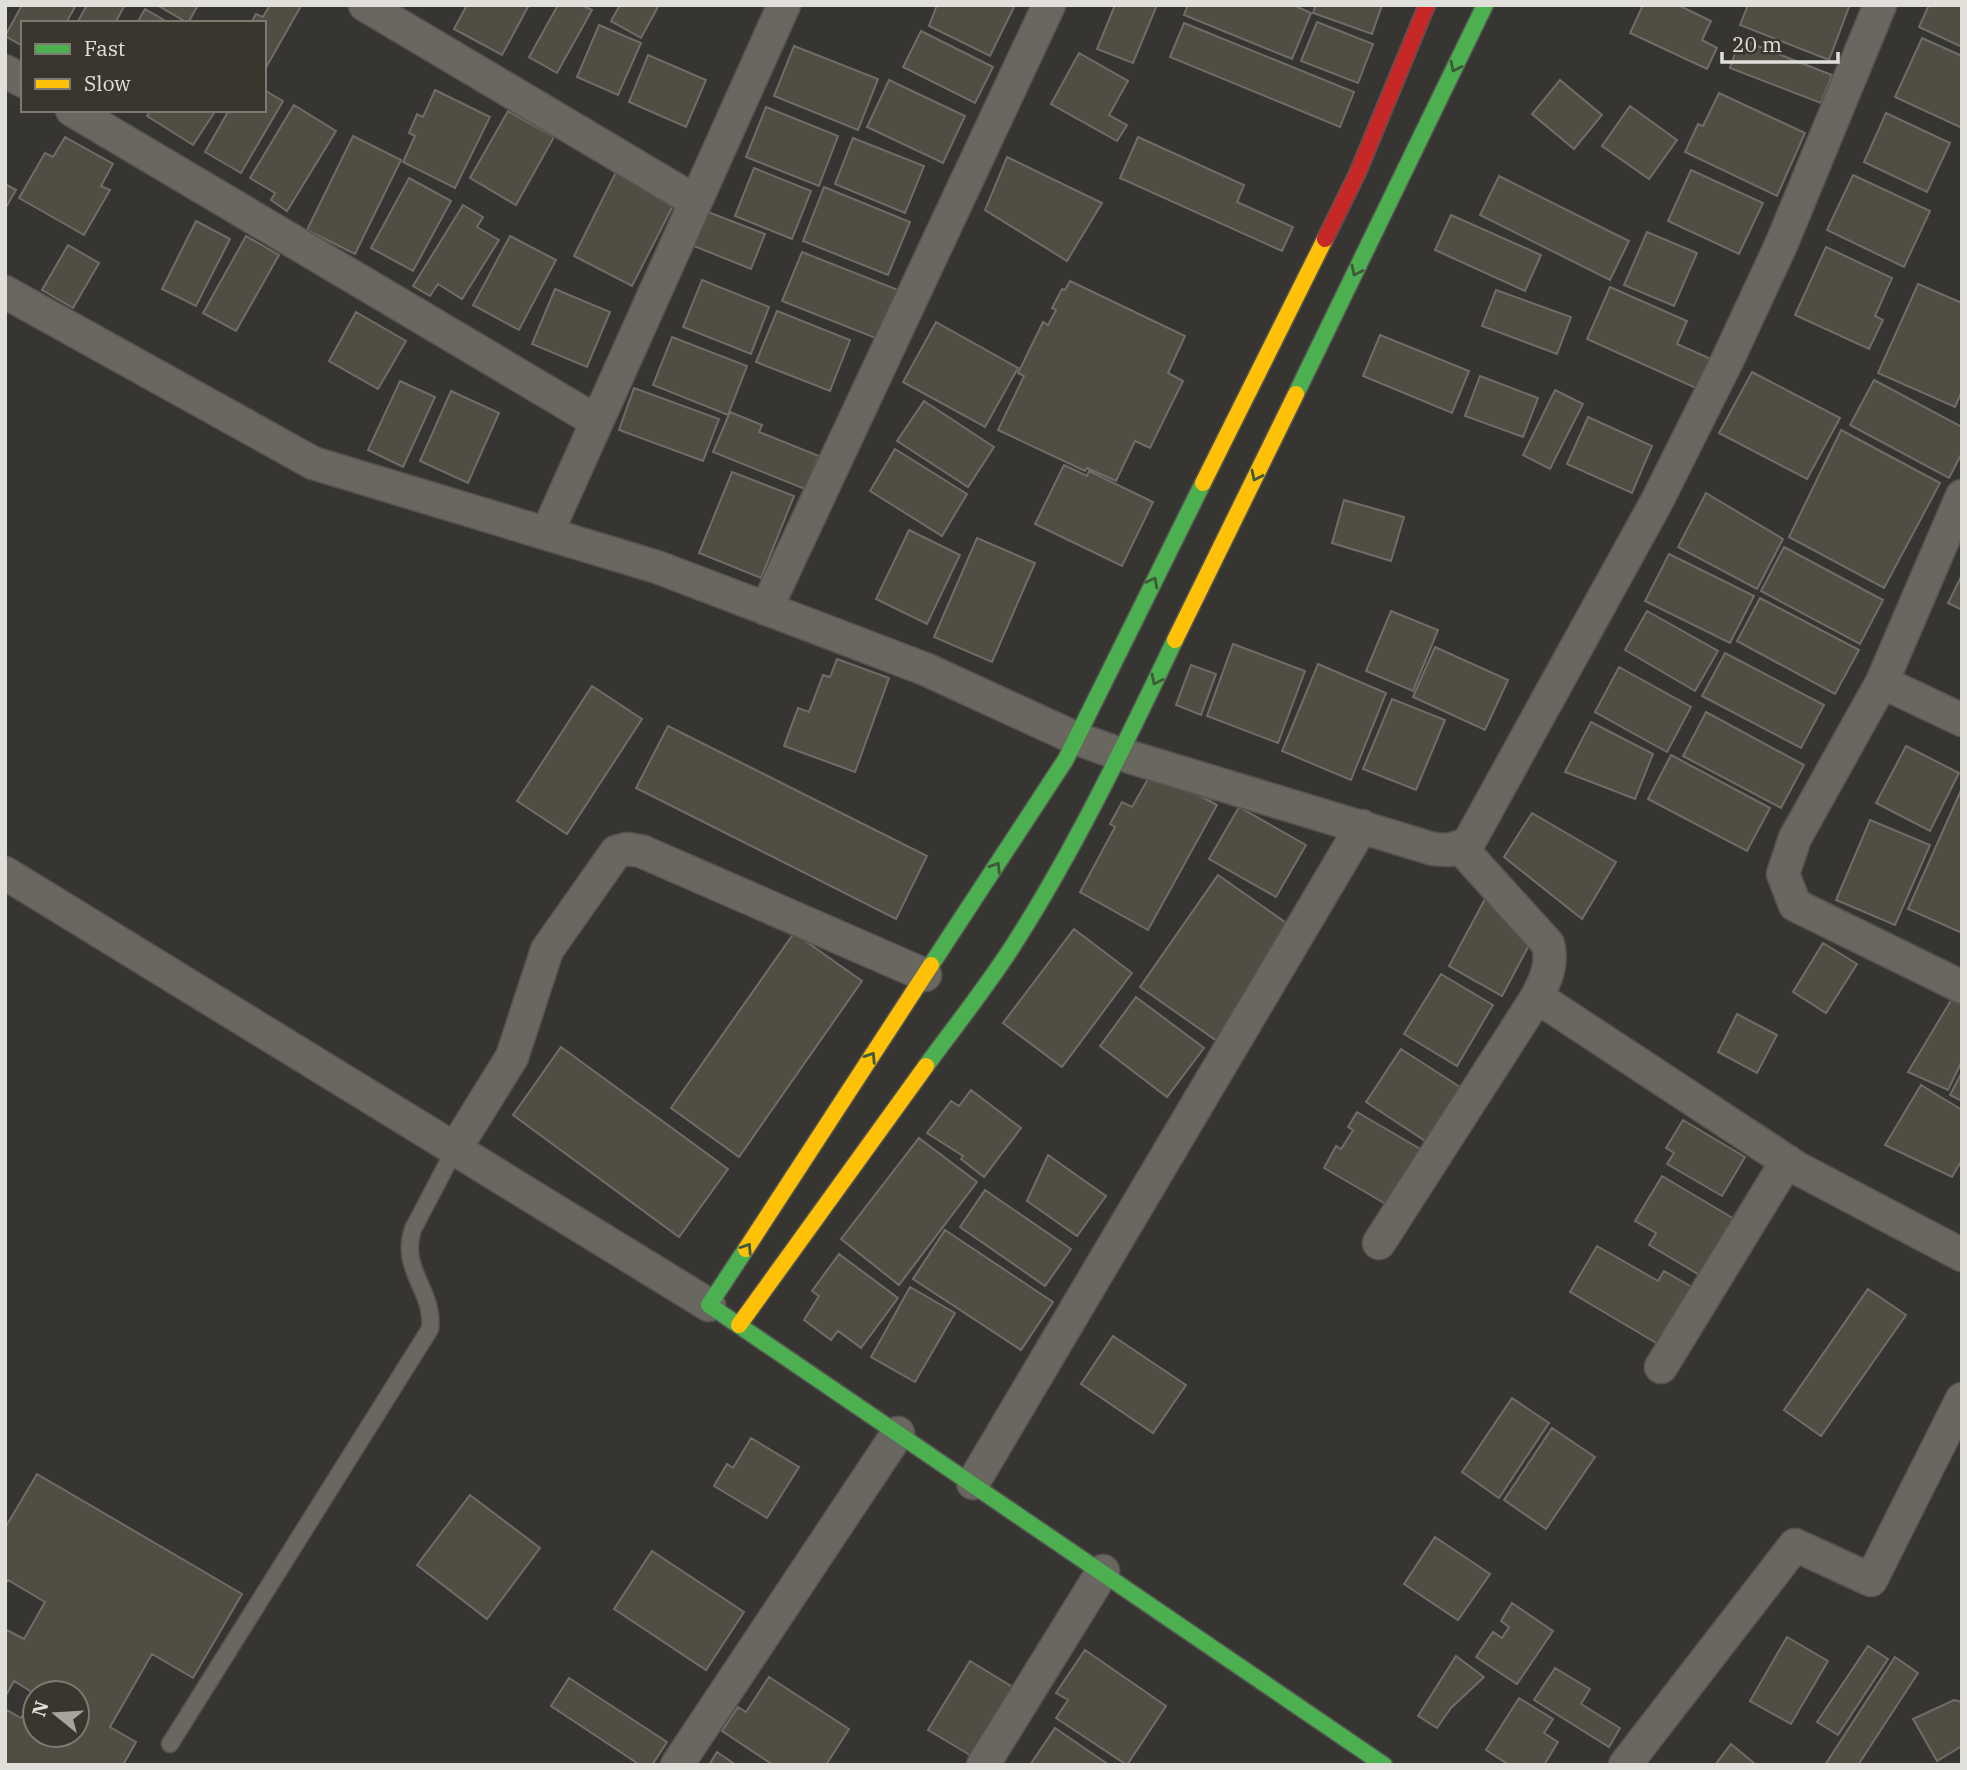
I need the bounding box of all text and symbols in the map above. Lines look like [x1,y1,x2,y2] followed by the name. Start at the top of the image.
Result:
[21,21,266,112] legend
[1722,21,1838,65] scale bar
[1732,30,1782,58] text: 20 m
[84,34,125,62] text: Fast
[1449,60,1463,72] one-way arrow
[84,69,131,97] text: Slow
[1350,264,1364,276] one-way arrow
[1250,469,1264,481] one-way arrow
[1145,577,1158,590] one-way arrow
[1151,673,1165,685] one-way arrow
[987,861,1000,874] one-way arrow
[863,1052,875,1065] one-way arrow
[738,1242,751,1255] one-way arrow
[21,1679,91,1749] north arrow
[26,1698,54,1720] text: N

